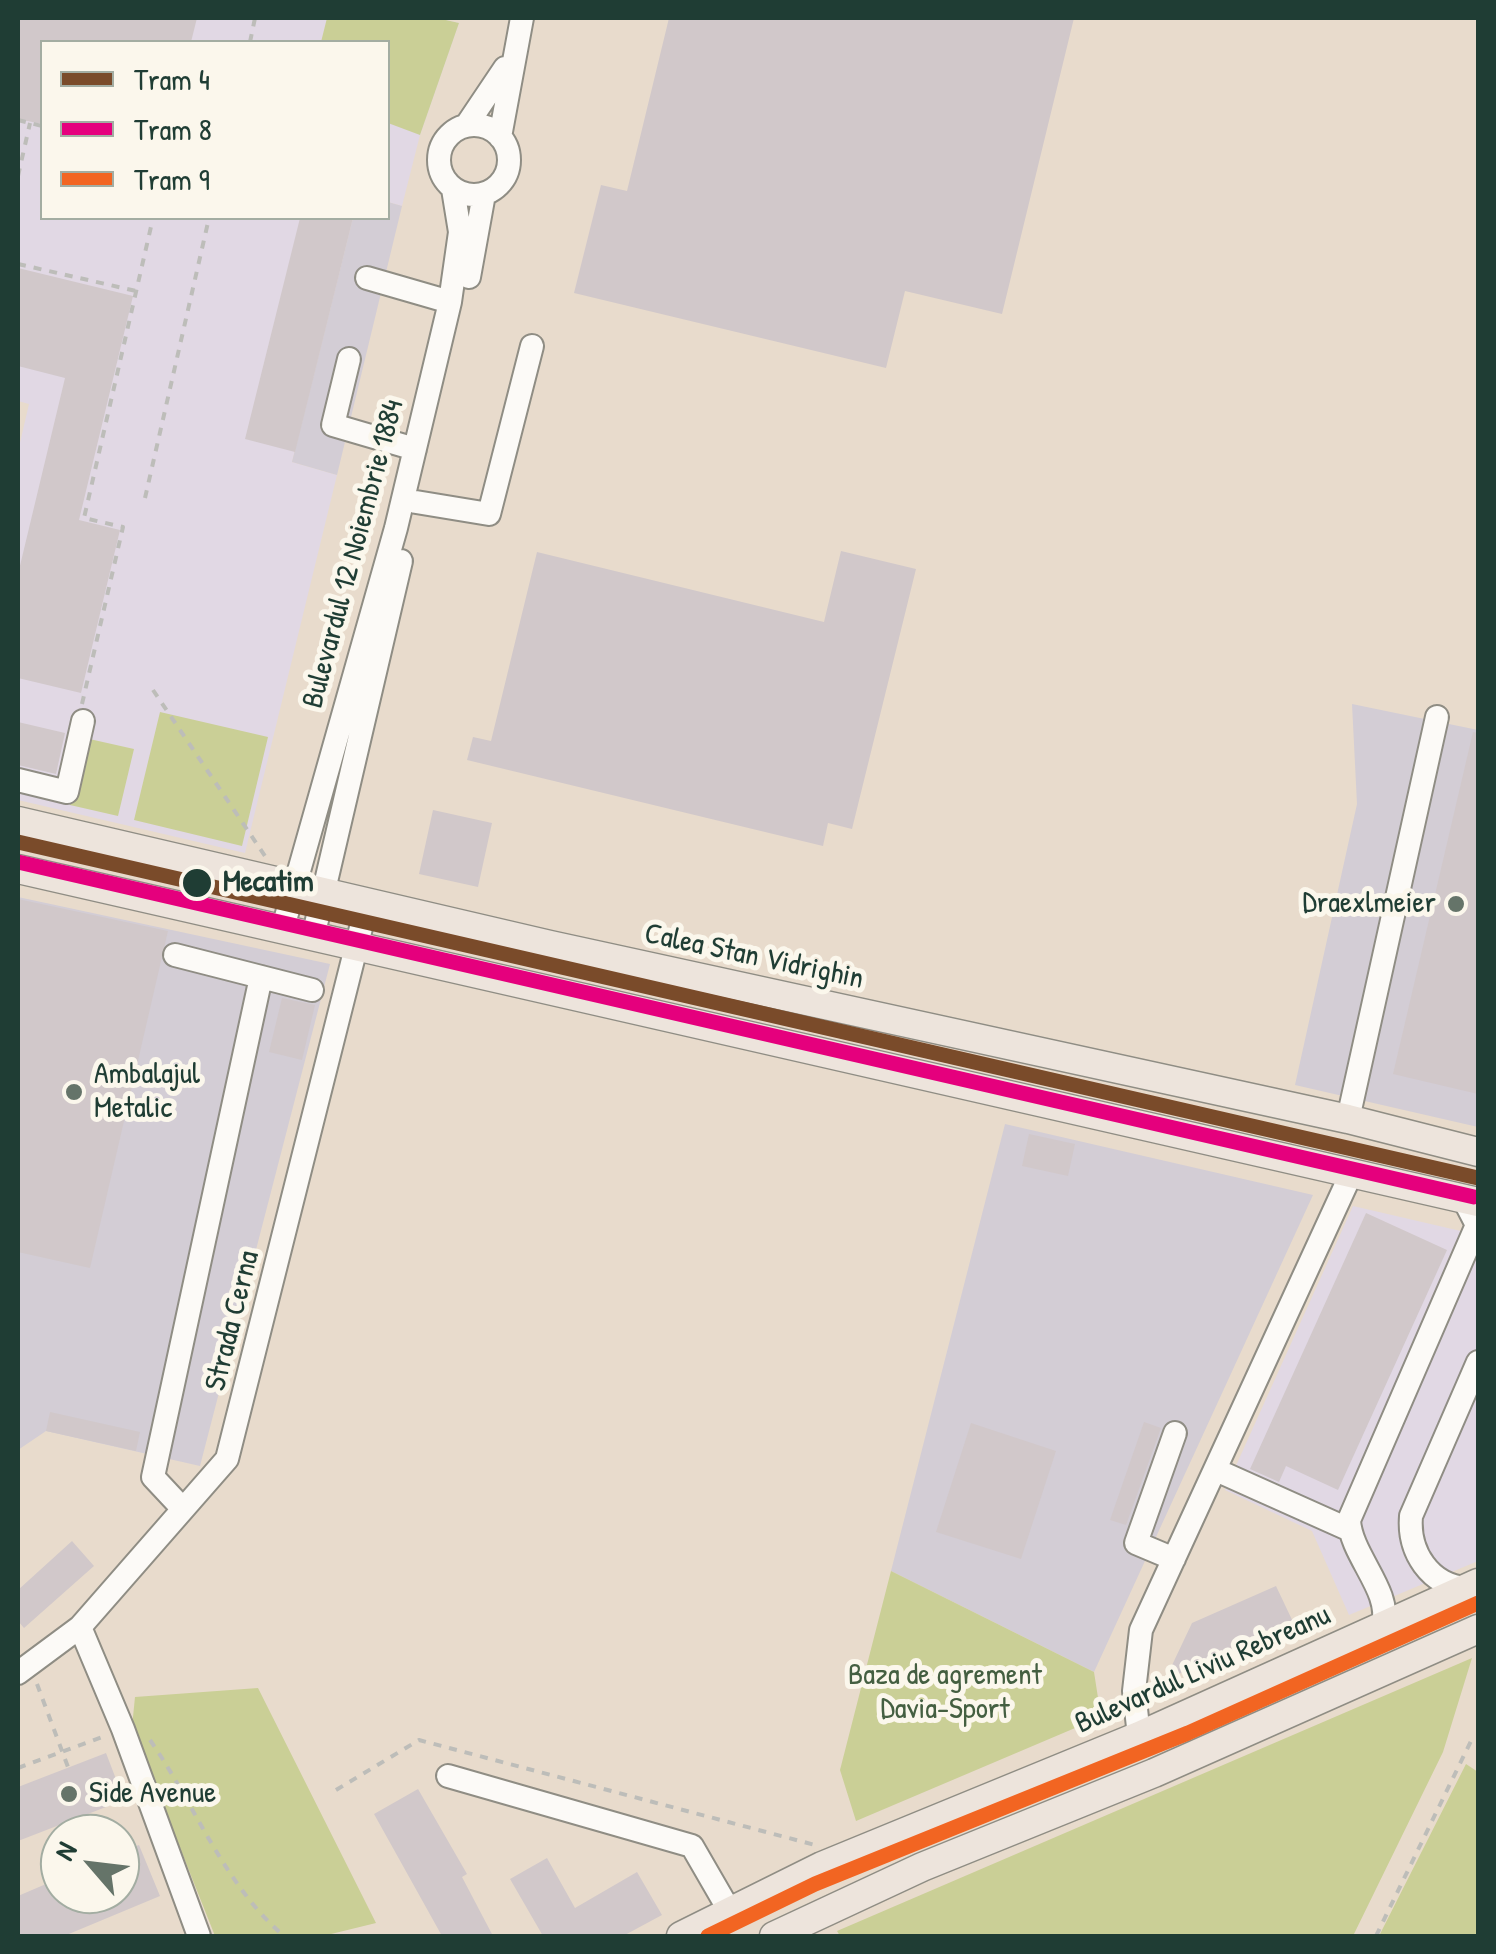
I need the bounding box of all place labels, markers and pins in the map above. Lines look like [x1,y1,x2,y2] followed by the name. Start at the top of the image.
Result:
[223,865,314,901] place label: Mecatim
[180,866,214,900] marker: Mecatim
[1303,886,1436,922] place label: Draexlmeier
[1445,893,1467,915] marker: Draexlmeier
[94,1057,200,1128] place label: Ambalajul Metalic
[63,1081,85,1103] marker: Ambalajul Metalic
[89,1776,216,1812] place label: Side Avenue
[58,1783,80,1805] marker: Side Avenue

